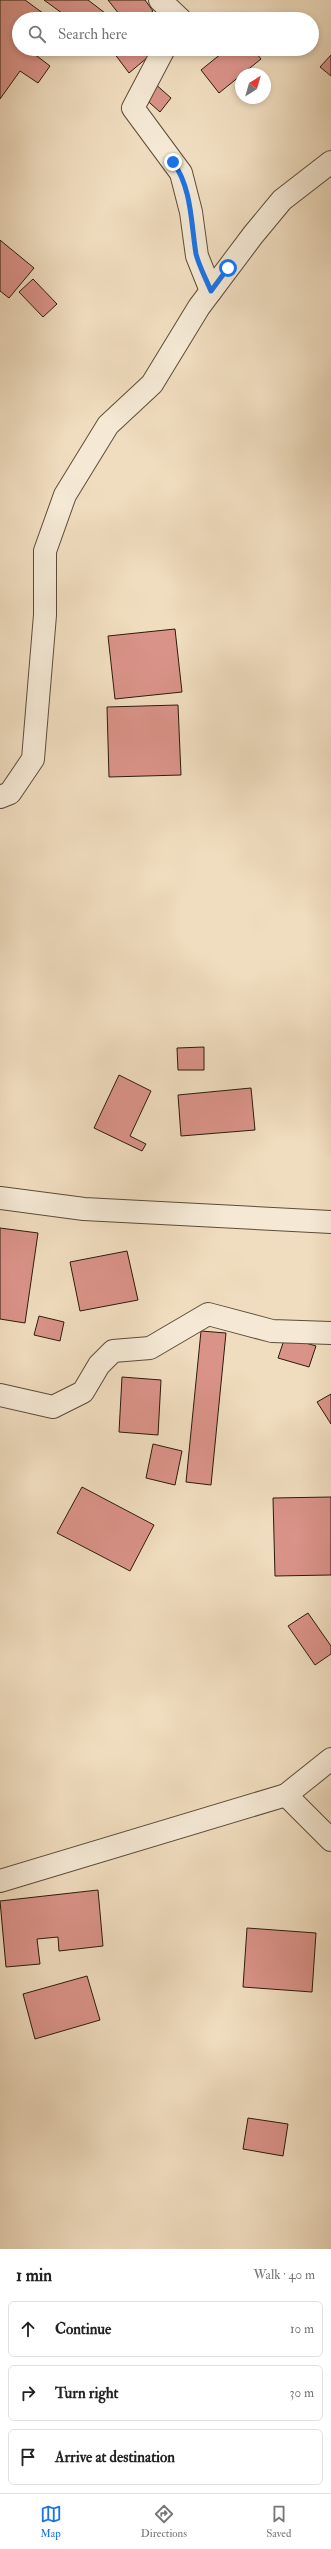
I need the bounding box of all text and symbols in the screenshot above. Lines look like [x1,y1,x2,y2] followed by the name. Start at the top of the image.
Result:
[12,12,319,56] search box
[26,23,48,45] icon: search
[58,25,127,44] text: Search here
[235,68,271,104] north arrow
[164,153,182,171] route end
[219,259,237,277] route start
[16,2265,52,2286] text: 1 min
[253,2267,315,2283] text: Walk · 40 m
[17,2318,39,2340] icon: ahead
[55,2320,111,2339] text: Continue
[290,2321,314,2337] text: 10 m
[17,2382,39,2404] icon: right
[55,2384,118,2403] text: Turn right
[290,2385,314,2401] text: 30 m
[17,2446,39,2468] icon: arrive
[55,2448,175,2467] text: Arrive at destination
[40,2503,62,2540] tab: Map
[141,2503,187,2540] tab: Directions
[266,2503,291,2540] tab: Saved

